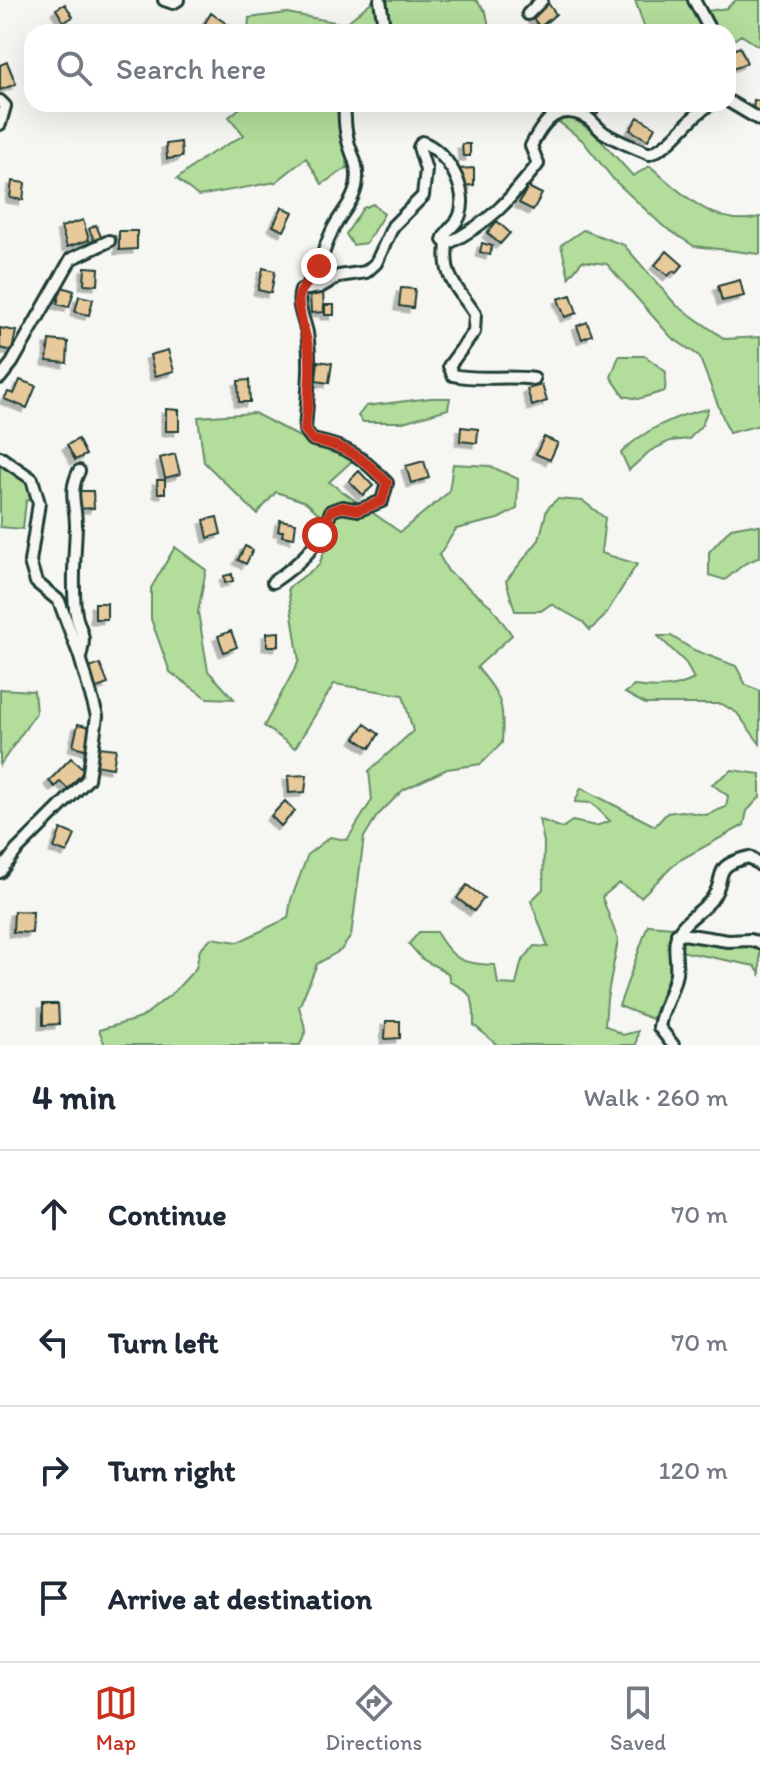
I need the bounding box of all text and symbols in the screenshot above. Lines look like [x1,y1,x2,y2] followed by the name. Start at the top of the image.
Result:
[24,24,736,112] search box
[52,46,96,90] icon: search
[116,50,266,87] text: Search here
[301,248,337,284] route end
[302,517,338,553] route start
[32,1077,116,1118] text: 4 min
[583,1081,728,1113] text: Walk · 260 m
[32,1192,76,1236] icon: ahead
[108,1196,227,1233] text: Continue
[671,1198,728,1230] text: 70 m
[32,1320,76,1364] icon: left
[108,1324,219,1361] text: Turn left
[671,1326,728,1358] text: 70 m
[32,1448,76,1492] icon: right
[108,1452,236,1489] text: Turn right
[659,1454,728,1486] text: 120 m
[32,1576,76,1620] icon: arrive
[108,1580,372,1617] text: Arrive at destination
[94,1681,138,1756] tab: Map
[326,1681,422,1756] tab: Directions
[610,1681,666,1756] tab: Saved

